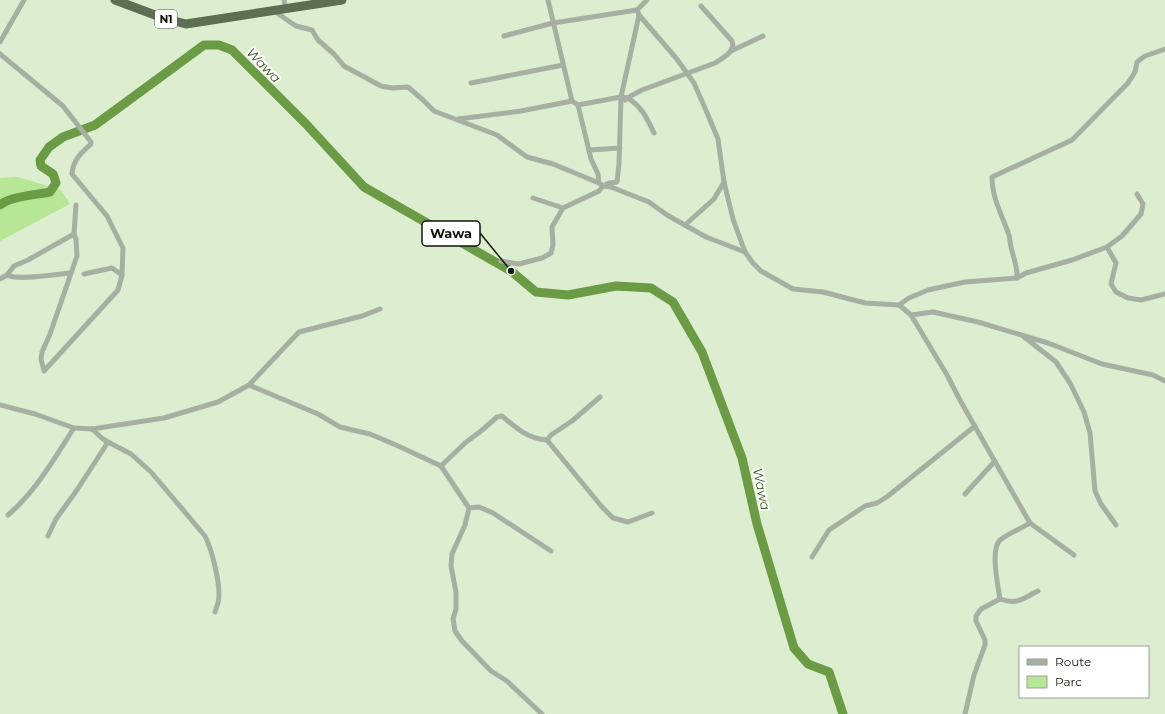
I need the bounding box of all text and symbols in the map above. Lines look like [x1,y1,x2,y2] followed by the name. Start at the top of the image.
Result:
[155,10,177,28] road number: N1
[244,44,285,86] water label: Wawa
[422,221,480,246] callout: Wawa
[430,225,472,241] text: Wawa
[750,467,774,512] water label: Wawa
[1019,646,1149,698] legend
[1055,654,1091,669] text: Route
[1055,674,1082,689] text: Parc

